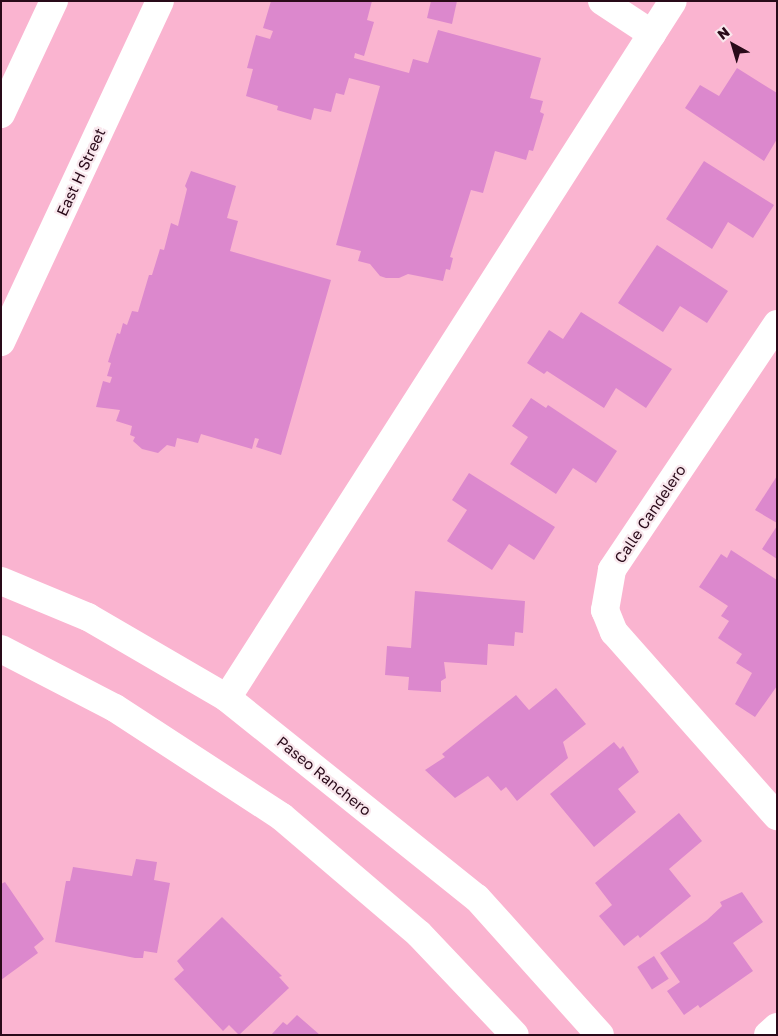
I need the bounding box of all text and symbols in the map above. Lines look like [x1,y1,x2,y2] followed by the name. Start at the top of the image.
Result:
[708,20,758,70] north arrow
[714,23,733,43] text: N
[53,125,109,219] street label: East H Street
[611,462,689,566] street label: Calle Candelero
[273,732,375,820] street label: Paseo Ranchero

